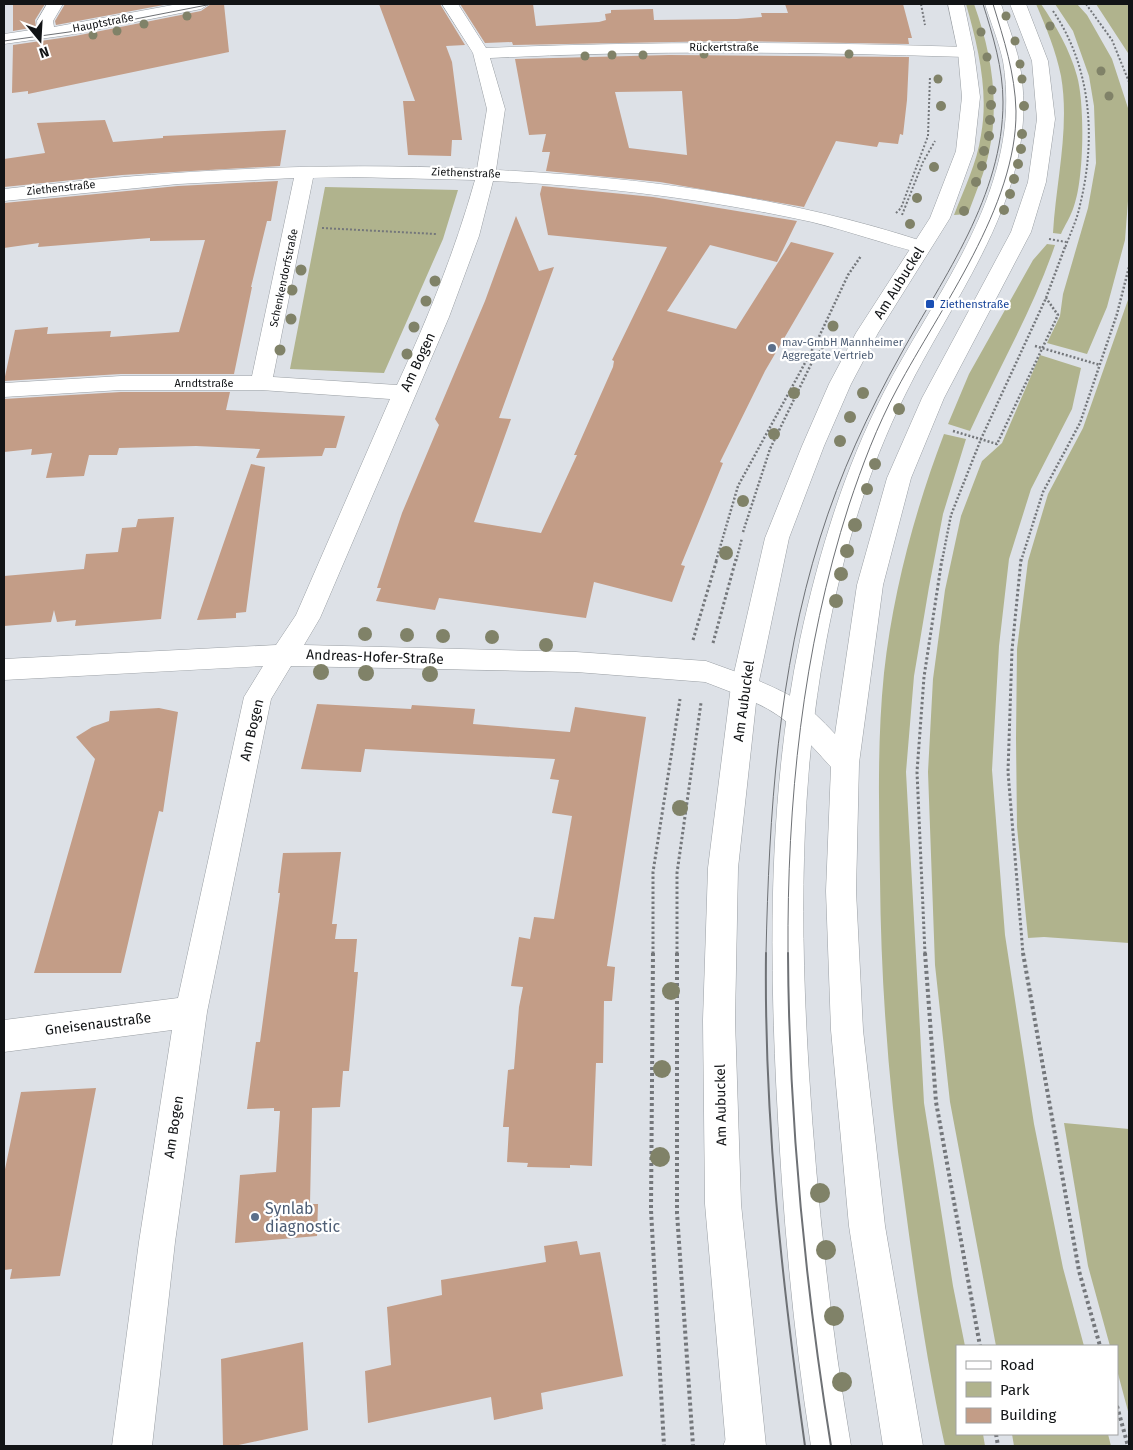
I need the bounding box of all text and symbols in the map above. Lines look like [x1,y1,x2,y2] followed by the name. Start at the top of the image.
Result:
[71,11,135,35] street label: Hauptstraße
[15,15,65,65] north arrow
[689,41,759,54] street label: Rückertstraße
[37,42,51,61] text: N
[431,165,501,181] street label: Ziethenstraße
[26,178,96,198] street label: Ziethenstraße
[267,228,301,328] street label: Schenkendorfstraße
[870,244,928,322] street label: Am Aubuckel
[924,298,936,310] marker: Ziethenstraße
[940,298,1009,311] place label: Ziethenstraße
[397,330,439,394] street label: Am Bogen
[782,336,904,362] place label: mav-GmbH Mannheimer Aggregate Vertrieb
[766,342,778,354] marker: mav-GmbH Mannheimer Aggregate Vertrieb
[174,377,234,390] street label: Arndtstraße
[306,646,444,668] street label: Andreas-Hofer-Straße
[730,659,758,743] street label: Am Aubuckel
[237,697,267,763] street label: Am Bogen
[44,1009,152,1039] street label: Gneisenaustraße
[712,1064,730,1146] street label: Am Aubuckel
[161,1094,187,1160] street label: Am Bogen
[265,1199,340,1236] place label: Synlab diagnostic
[249,1211,261,1223] marker: Synlab diagnostic
[956,1345,1118,1435] legend
[1000,1356,1035,1374] text: Road
[1000,1381,1030,1399] text: Park
[1000,1406,1056,1424] text: Building

